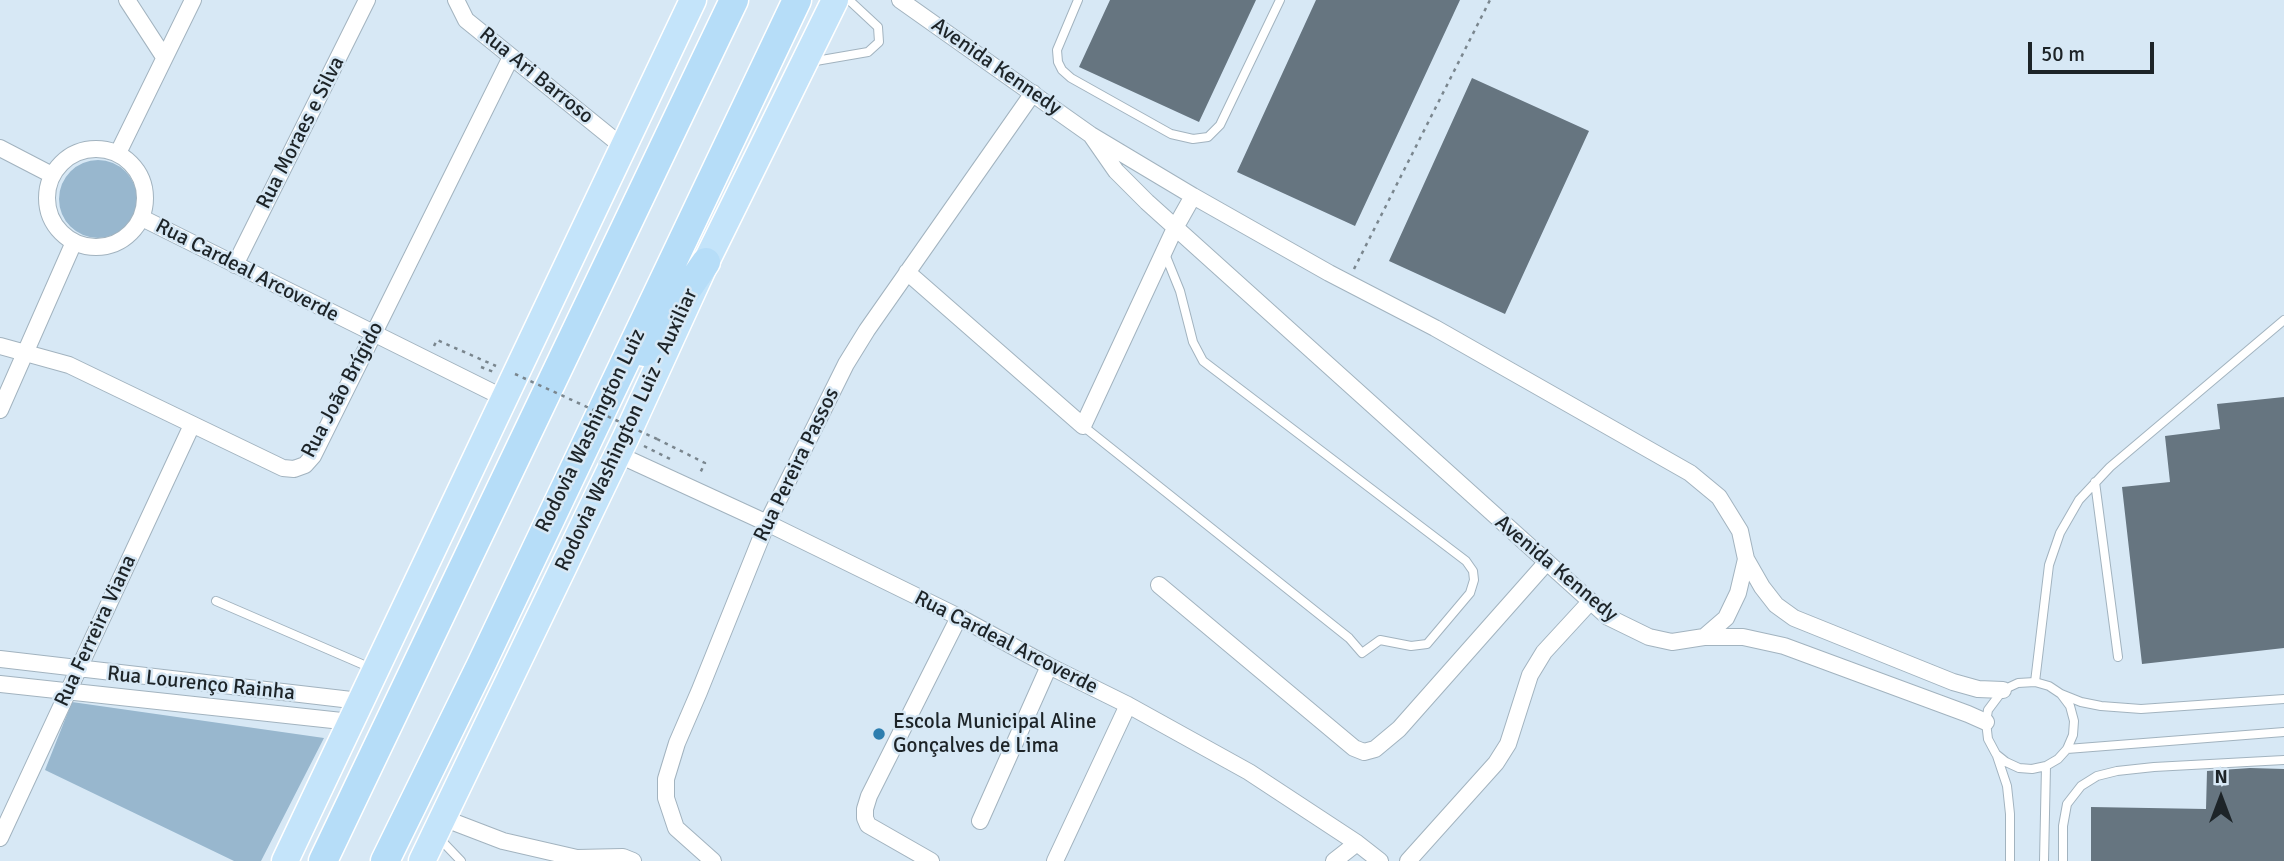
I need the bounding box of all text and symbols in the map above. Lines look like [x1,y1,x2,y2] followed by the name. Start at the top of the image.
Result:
[926,13,1066,121] street label: Avenida Kennedy
[474,22,598,130] street label: Rua Ari Barroso
[2032,28,2158,72] scale bar
[2041,41,2085,67] text: 50 m
[252,52,350,214] street label: Rua Moraes e Silva
[151,214,343,328] street label: Rua Cardeal Arcoverde
[550,285,704,575] street label: Rodovia Washington Luiz - Auxiliar
[297,318,389,462] street label: Rua João Brígido
[531,325,651,537] street label: Rodovia Washington Luiz
[749,384,845,546] street label: Rua Pereira Passos
[1489,510,1623,628] street label: Avenida Kennedy
[50,551,142,711] street label: Rua Ferreira Viana
[910,586,1102,700] street label: Rua Cardeal Arcoverde
[106,662,296,706] street label: Rua Lourenço Rainha
[893,709,1097,759] place label: Escola Municipal Aline Gonçalves de Lima
[871,726,887,742] marker: Escola Municipal Aline Gonçalves de Lima
[2186,763,2256,833] north arrow
[2214,765,2228,789] text: N

